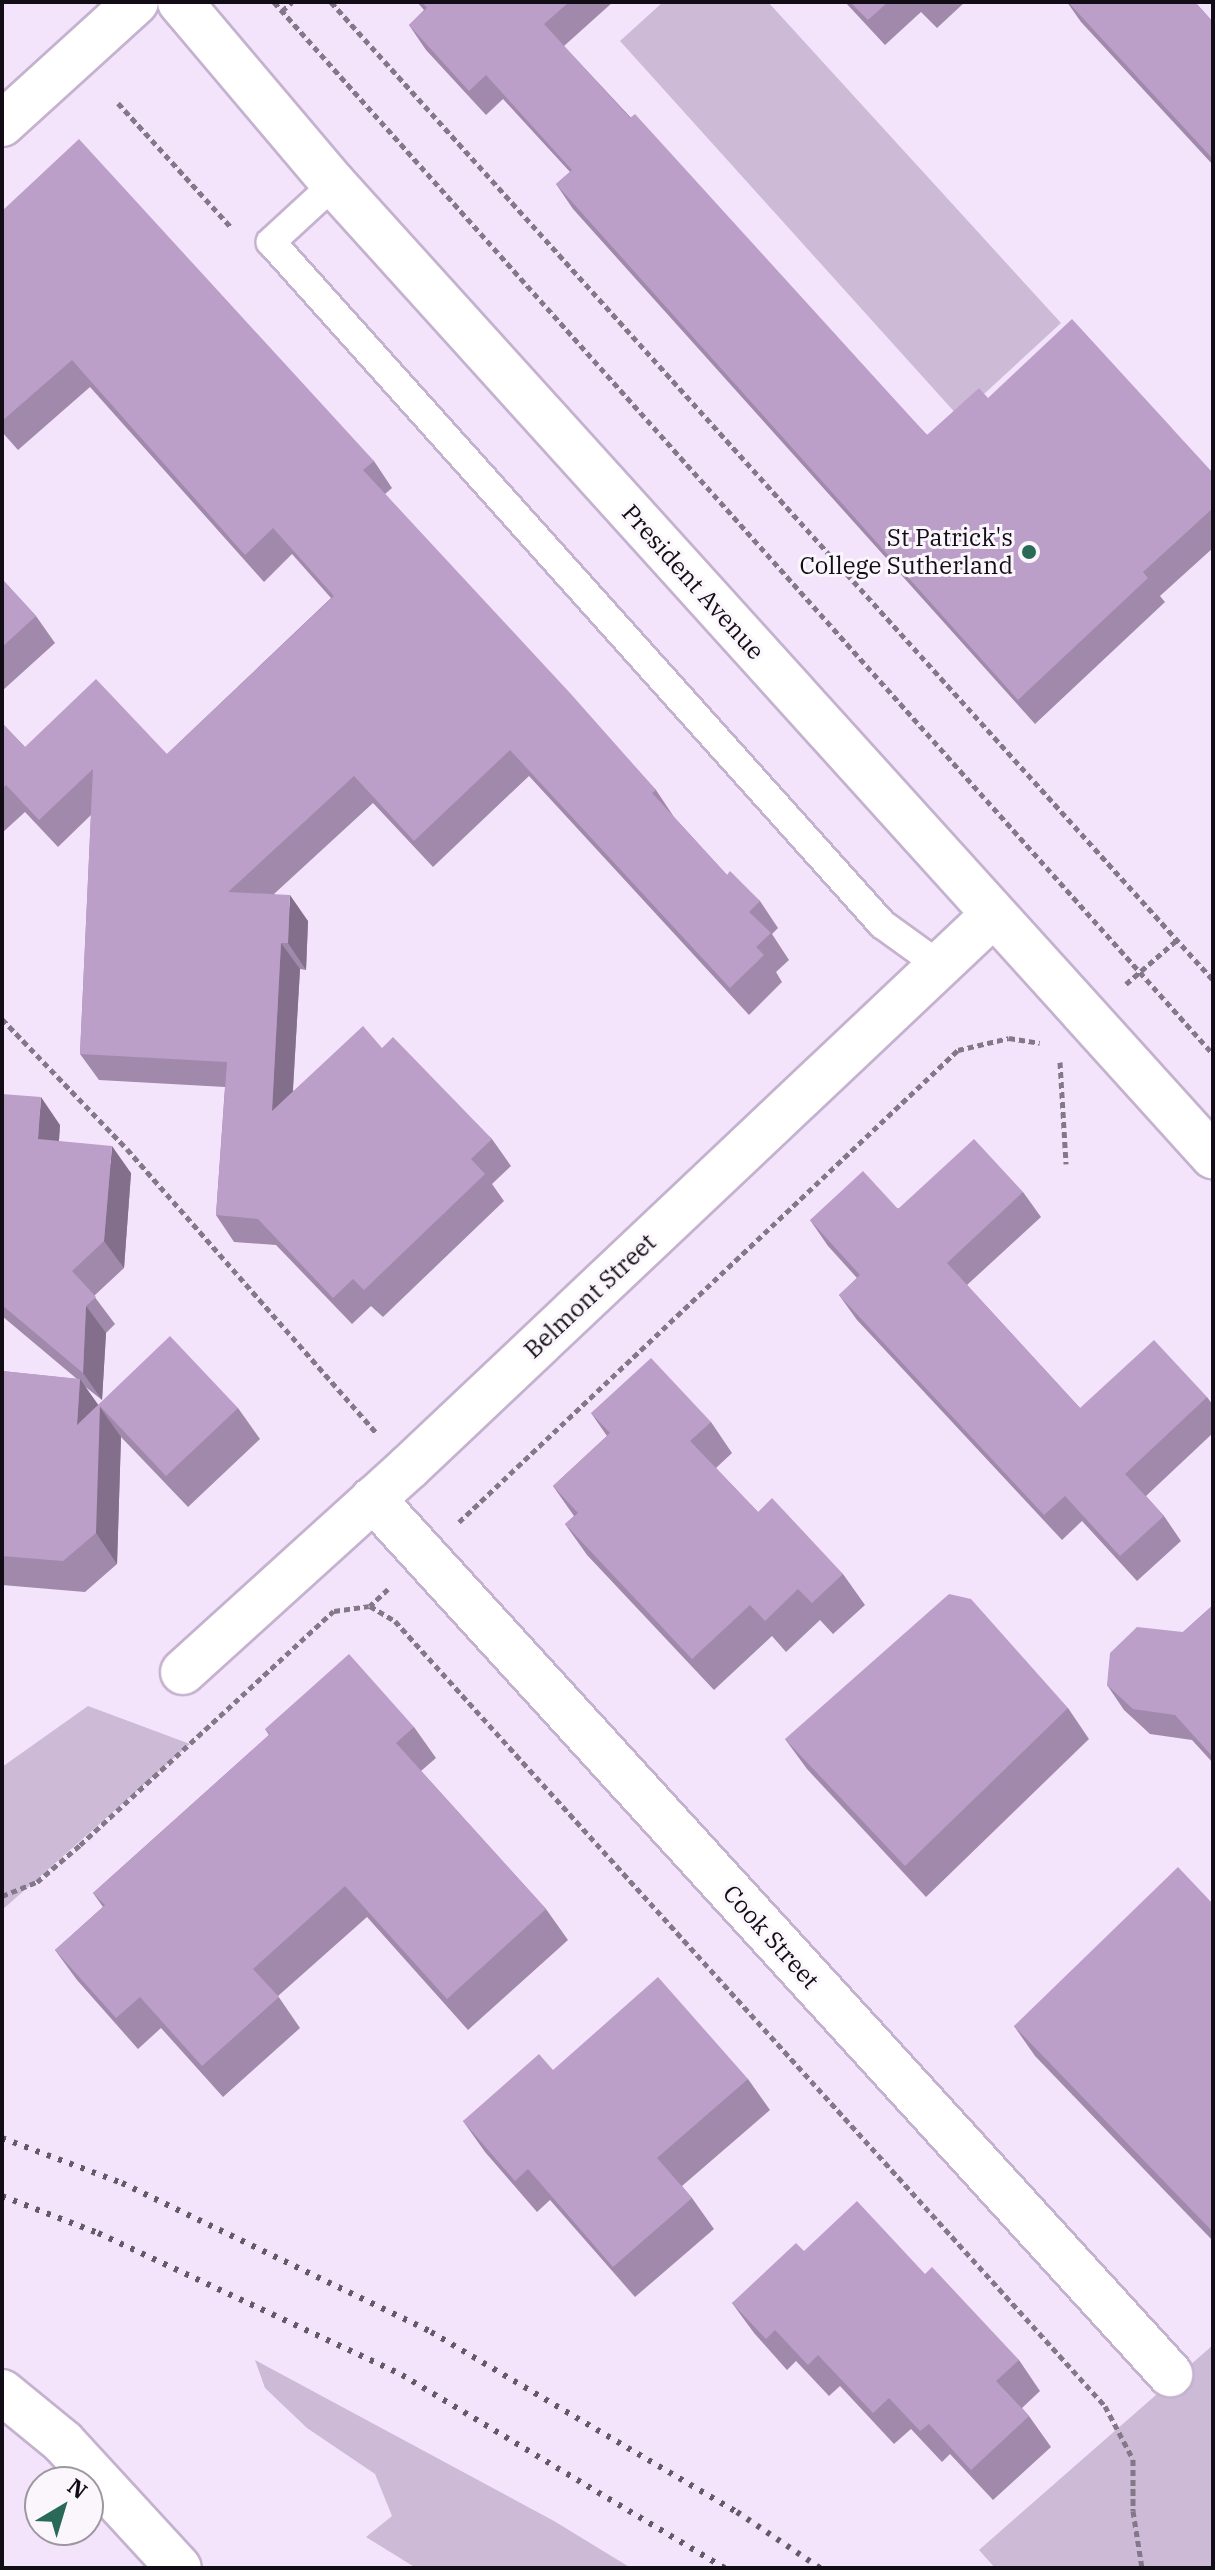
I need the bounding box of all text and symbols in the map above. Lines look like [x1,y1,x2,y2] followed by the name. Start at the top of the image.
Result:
[616,499,770,665] street label: President Avenue
[799,524,1013,580] place label: St Patrick's College Sutherland
[1020,543,1038,561] marker: St Patrick's College Sutherland
[518,1228,662,1364] street label: Belmont Street
[717,1879,825,1995] street label: Cook Street
[24,2466,104,2546] north arrow
[62,2471,94,2505] text: N

